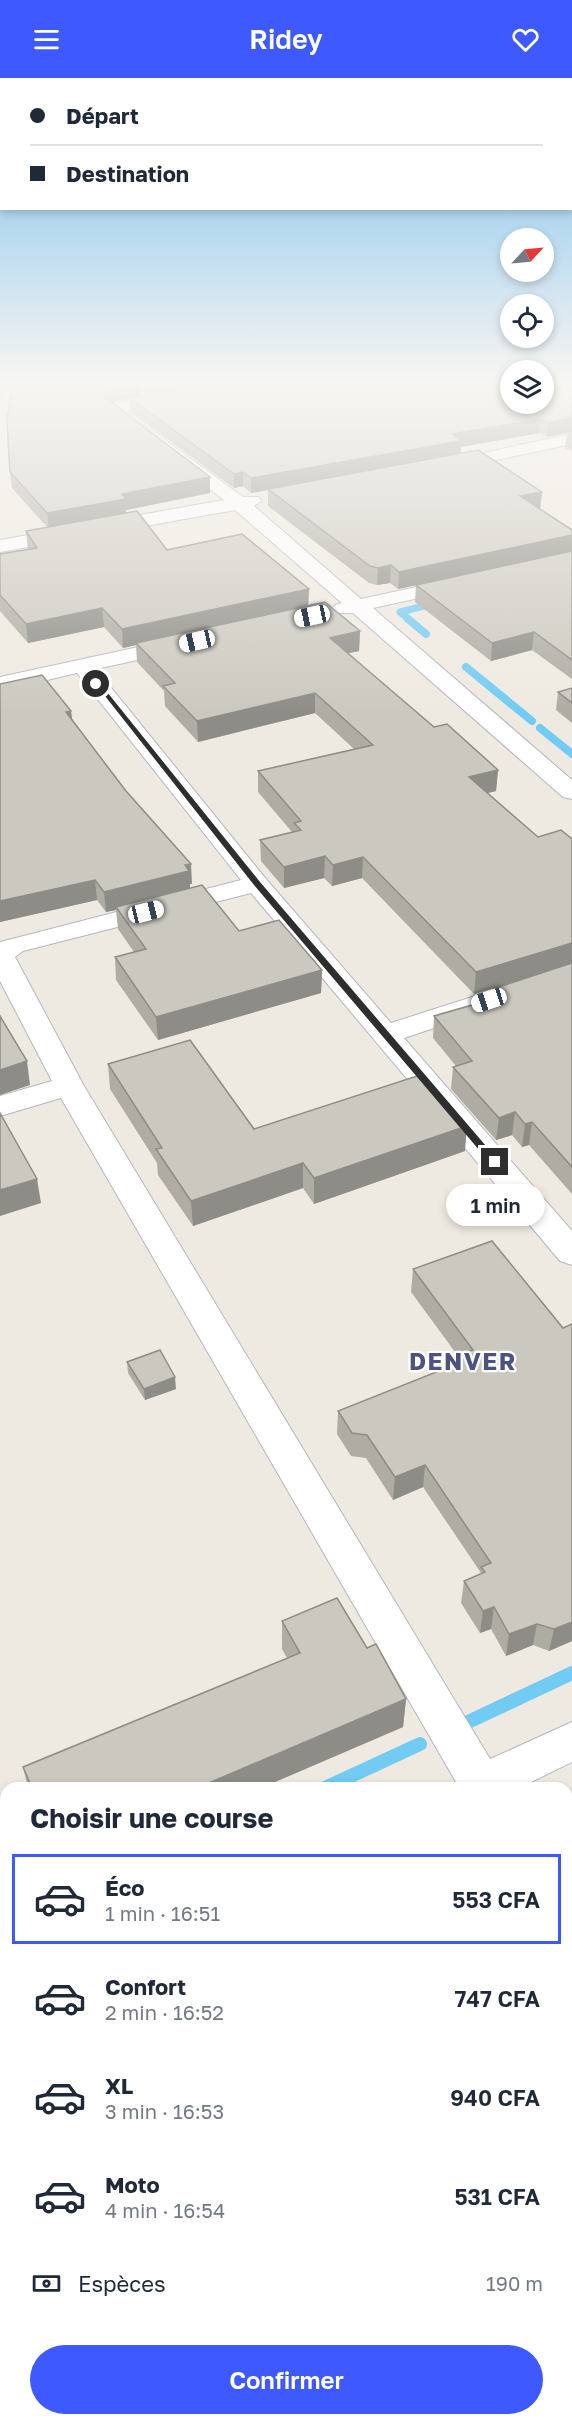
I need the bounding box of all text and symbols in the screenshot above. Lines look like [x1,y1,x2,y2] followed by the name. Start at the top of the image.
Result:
[30,23,63,56] icon: menu
[249,23,323,55] text: Ridey
[509,23,542,56] icon: heart
[66,102,139,129] text: Départ
[66,160,189,187] text: Destination
[500,228,554,282] north arrow
[500,228,554,414] map controls
[500,294,554,348] button: locate
[500,360,554,414] button: layers
[293,603,331,629] car
[177,628,217,654] car
[82,670,109,697] route start
[126,899,166,925] car
[469,986,509,1014] car
[481,1148,508,1175] route end
[446,1183,544,1225] callout: 1 min
[470,1193,521,1217] text: 1 min
[409,1346,517,1375] district label: DENVER
[30,1802,273,1834] text: Choisir une course
[33,1872,87,1926] icon: car
[105,1874,144,1901] text: Éco
[452,1886,540,1913] text: 553 CFA
[105,1901,220,1925] text: 1 min · 16:51
[33,1971,87,2025] icon: car
[105,1973,186,2000] text: Confort
[454,1985,540,2012] text: 747 CFA
[105,2000,224,2024] text: 2 min · 16:52
[33,2070,87,2124] icon: car
[105,2072,133,2099] text: XL
[450,2084,540,2111] text: 940 CFA
[105,2099,224,2123] text: 3 min · 16:53
[33,2169,87,2223] icon: car
[105,2171,160,2198] text: Moto
[454,2183,540,2210] text: 531 CFA
[105,2198,225,2222] text: 4 min · 16:54
[30,2267,63,2300] icon: cash
[78,2270,166,2297] text: Espèces
[486,2271,543,2295] text: 190 m
[30,2345,543,2414] button: Confirmer

